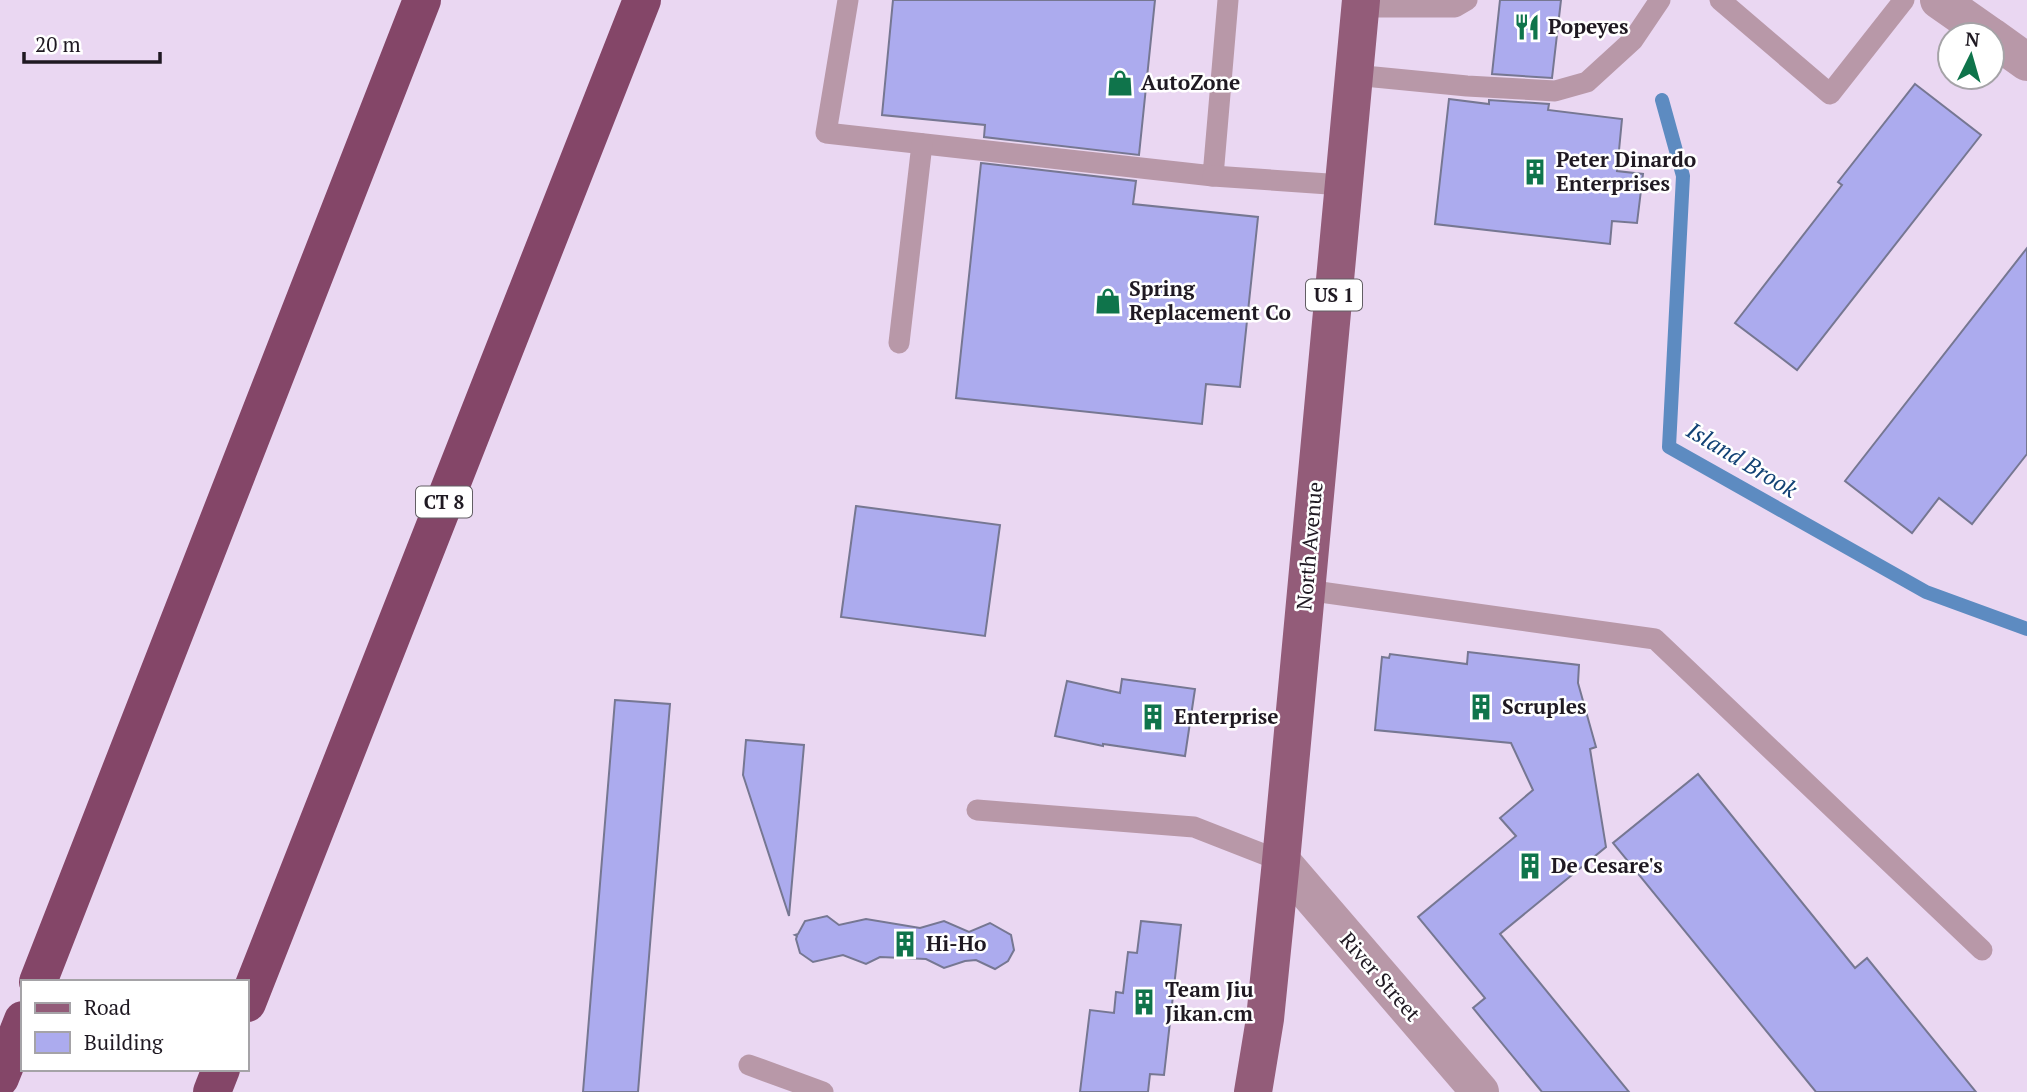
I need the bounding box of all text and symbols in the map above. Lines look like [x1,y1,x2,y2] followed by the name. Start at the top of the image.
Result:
[1512,12,1542,42] restaurant icon: Popeyes
[1548,12,1629,40] place label: Popeyes
[24,21,161,65] scale bar
[1936,21,2006,91] north arrow
[1964,25,1981,52] text: N
[35,30,81,58] text: 20 m
[1105,68,1135,98] shop icon: AutoZone
[1141,68,1240,96] place label: AutoZone
[1556,145,1696,197] place label: Peter Dinardo Enterprises
[1520,157,1550,187] building icon: Peter Dinardo Enterprises
[1129,274,1291,326] place label: Spring Replacement Co
[1306,280,1362,310] road number: US 1
[1093,286,1123,316] shop icon: Spring Replacement Co
[1680,414,1804,505] water label: Island Brook
[1289,481,1329,611] street label: North Avenue
[416,486,472,517] road number: CT 8
[1466,692,1496,722] building icon: Scruples
[1502,692,1587,720] place label: Scruples
[1138,702,1168,732] building icon: Enterprise
[1174,702,1279,730] place label: Enterprise
[1515,851,1545,881] building icon: De Cesare's
[1551,851,1663,879] place label: De Cesare's
[1334,926,1427,1027] street label: River Street
[890,929,920,959] building icon: Hi-Ho
[926,929,986,957] place label: Hi-Ho
[1165,975,1254,1027] place label: Team Jiu Jikan.cm
[21,980,248,1071] legend
[1129,987,1159,1017] building icon: Team Jiu Jikan.cm
[84,993,131,1021] text: Road
[84,1028,164,1056] text: Building

